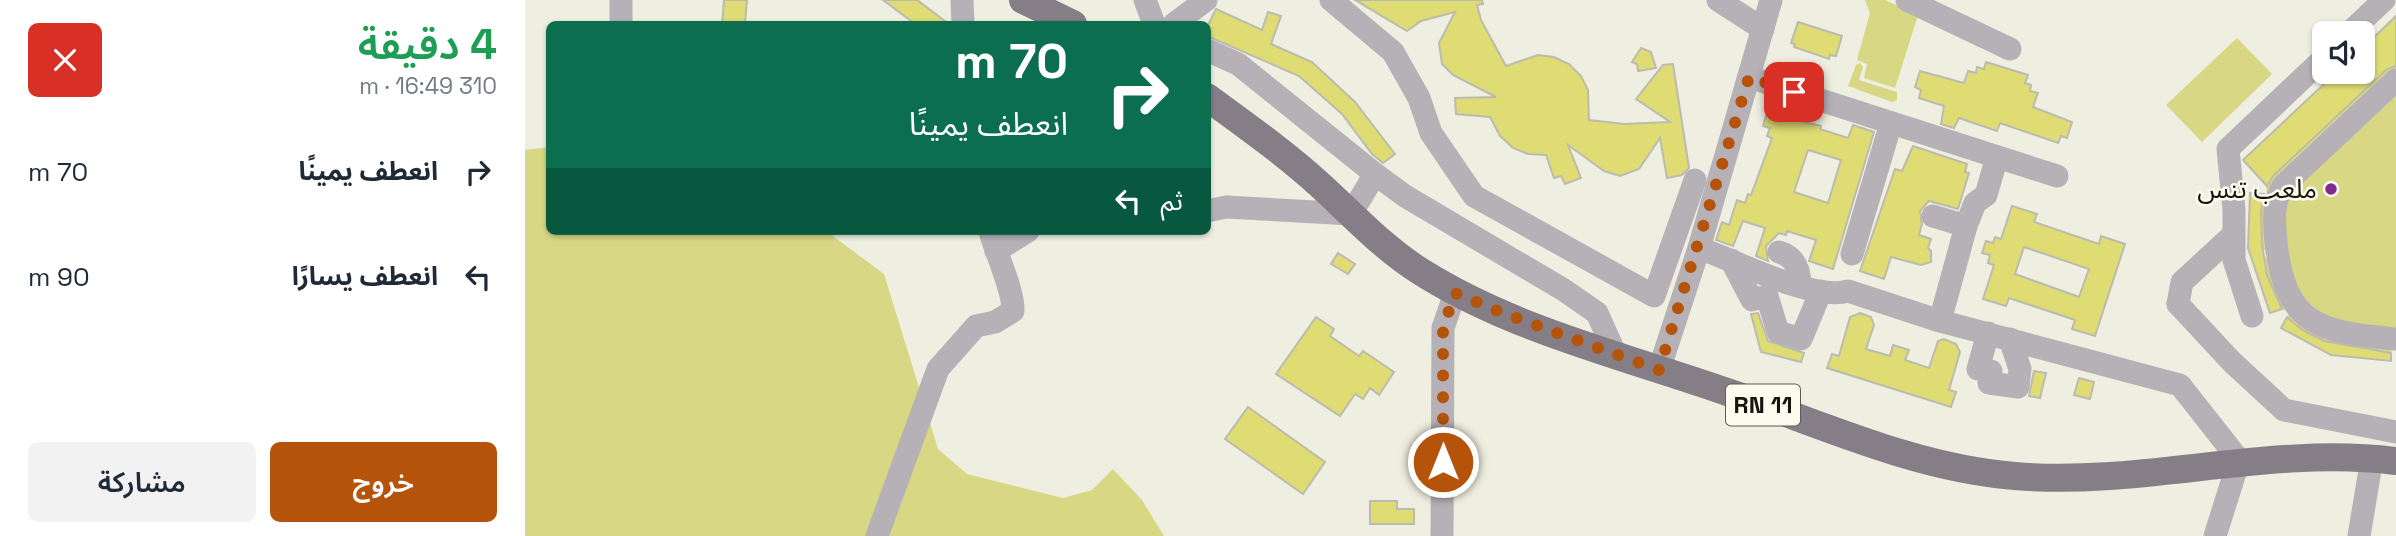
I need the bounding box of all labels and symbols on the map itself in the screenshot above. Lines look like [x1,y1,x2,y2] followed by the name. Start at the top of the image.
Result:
[1764,62,1824,122] pin
[2197,172,2317,206] place label: ملعب تنس
[2323,181,2339,197] marker: ملعب تنس
[1726,384,1800,426] road number: RN 11
[1406,425,1480,499] position arrow

